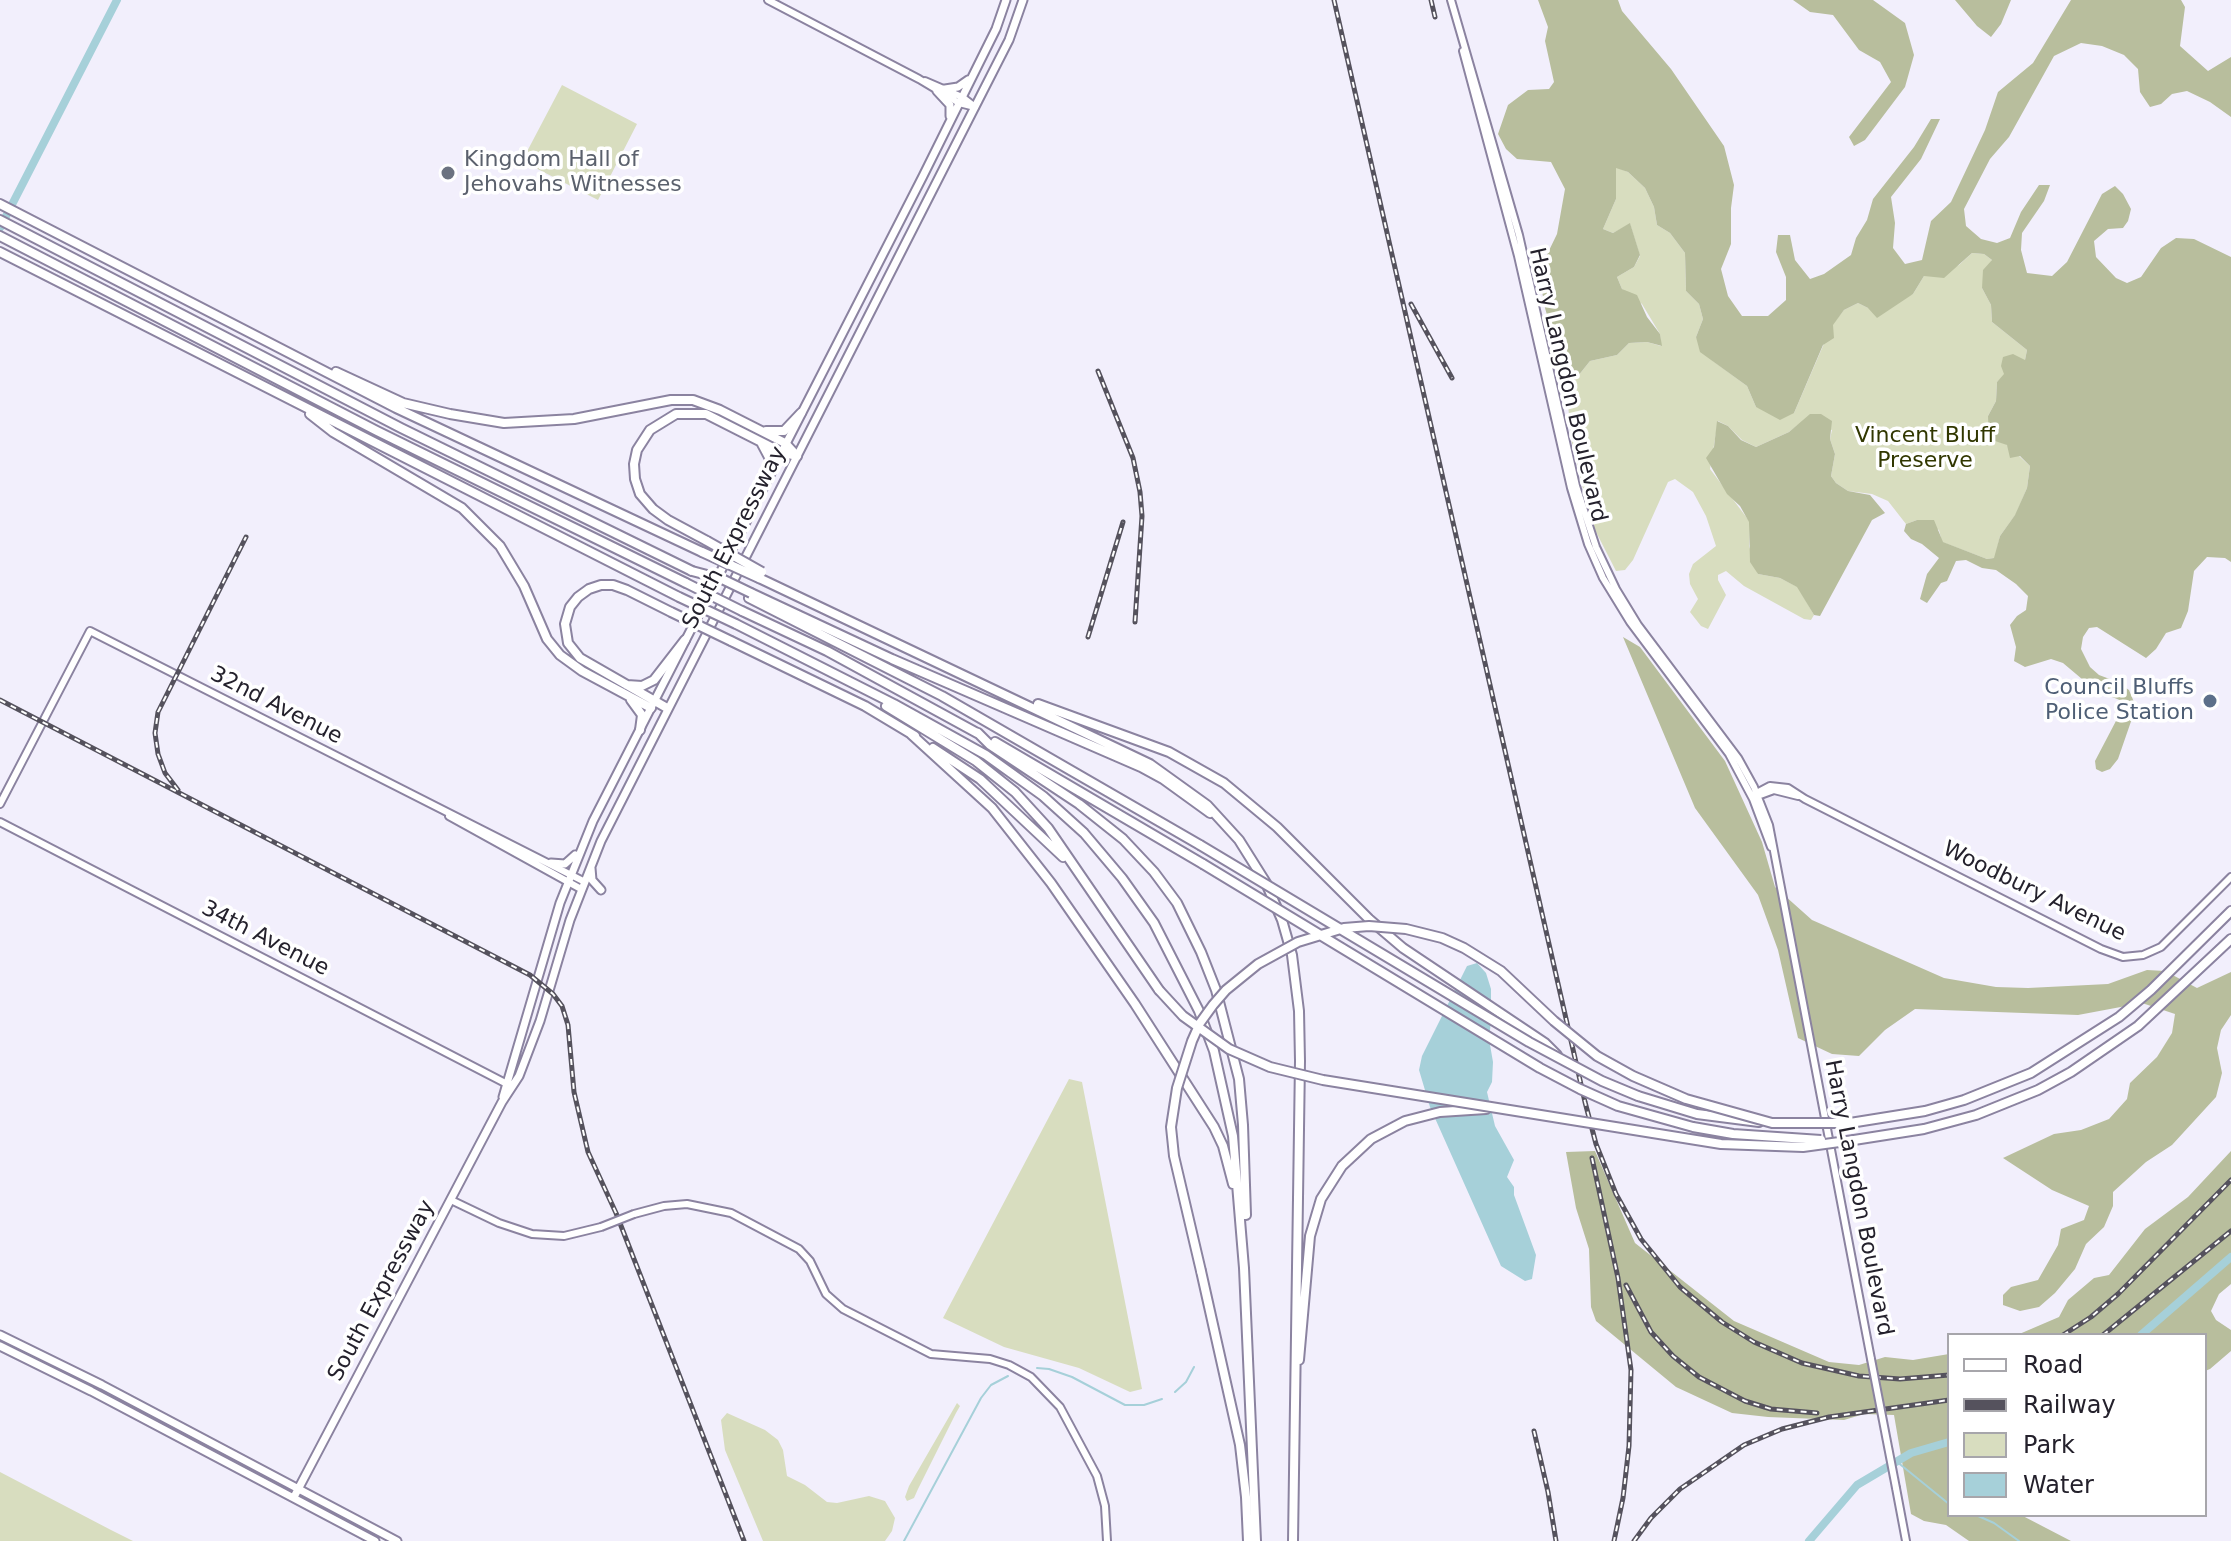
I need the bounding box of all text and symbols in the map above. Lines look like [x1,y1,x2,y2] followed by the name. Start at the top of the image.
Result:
[464,147,682,198] place label: Kingdom Hall of Jehovahs Witnesses
[439,164,457,182] marker: Kingdom Hall of Jehovahs Witnesses
[1523,245,1611,525] street label: Harry Langdon Boulevard
[1855,423,1995,474] park label: Vincent Bluff Preserve
[678,442,792,634] street label: South Expressway
[206,661,346,751] street label: 32nd Avenue
[2044,675,2194,726] place label: Council Bluffs Police Station
[2201,692,2219,710] marker: Council Bluffs Police Station
[1938,836,2130,948] street label: Woodbury Avenue
[197,896,333,982] street label: 34th Avenue
[1818,1058,1898,1338] street label: Harry Langdon Boulevard
[323,1196,441,1386] street label: South Expressway
[1947,1333,2207,1517] legend
[2023,1351,2083,1379] text: Road
[2023,1391,2116,1419] text: Railway
[2023,1431,2075,1459] text: Park
[2023,1471,2094,1499] text: Water

